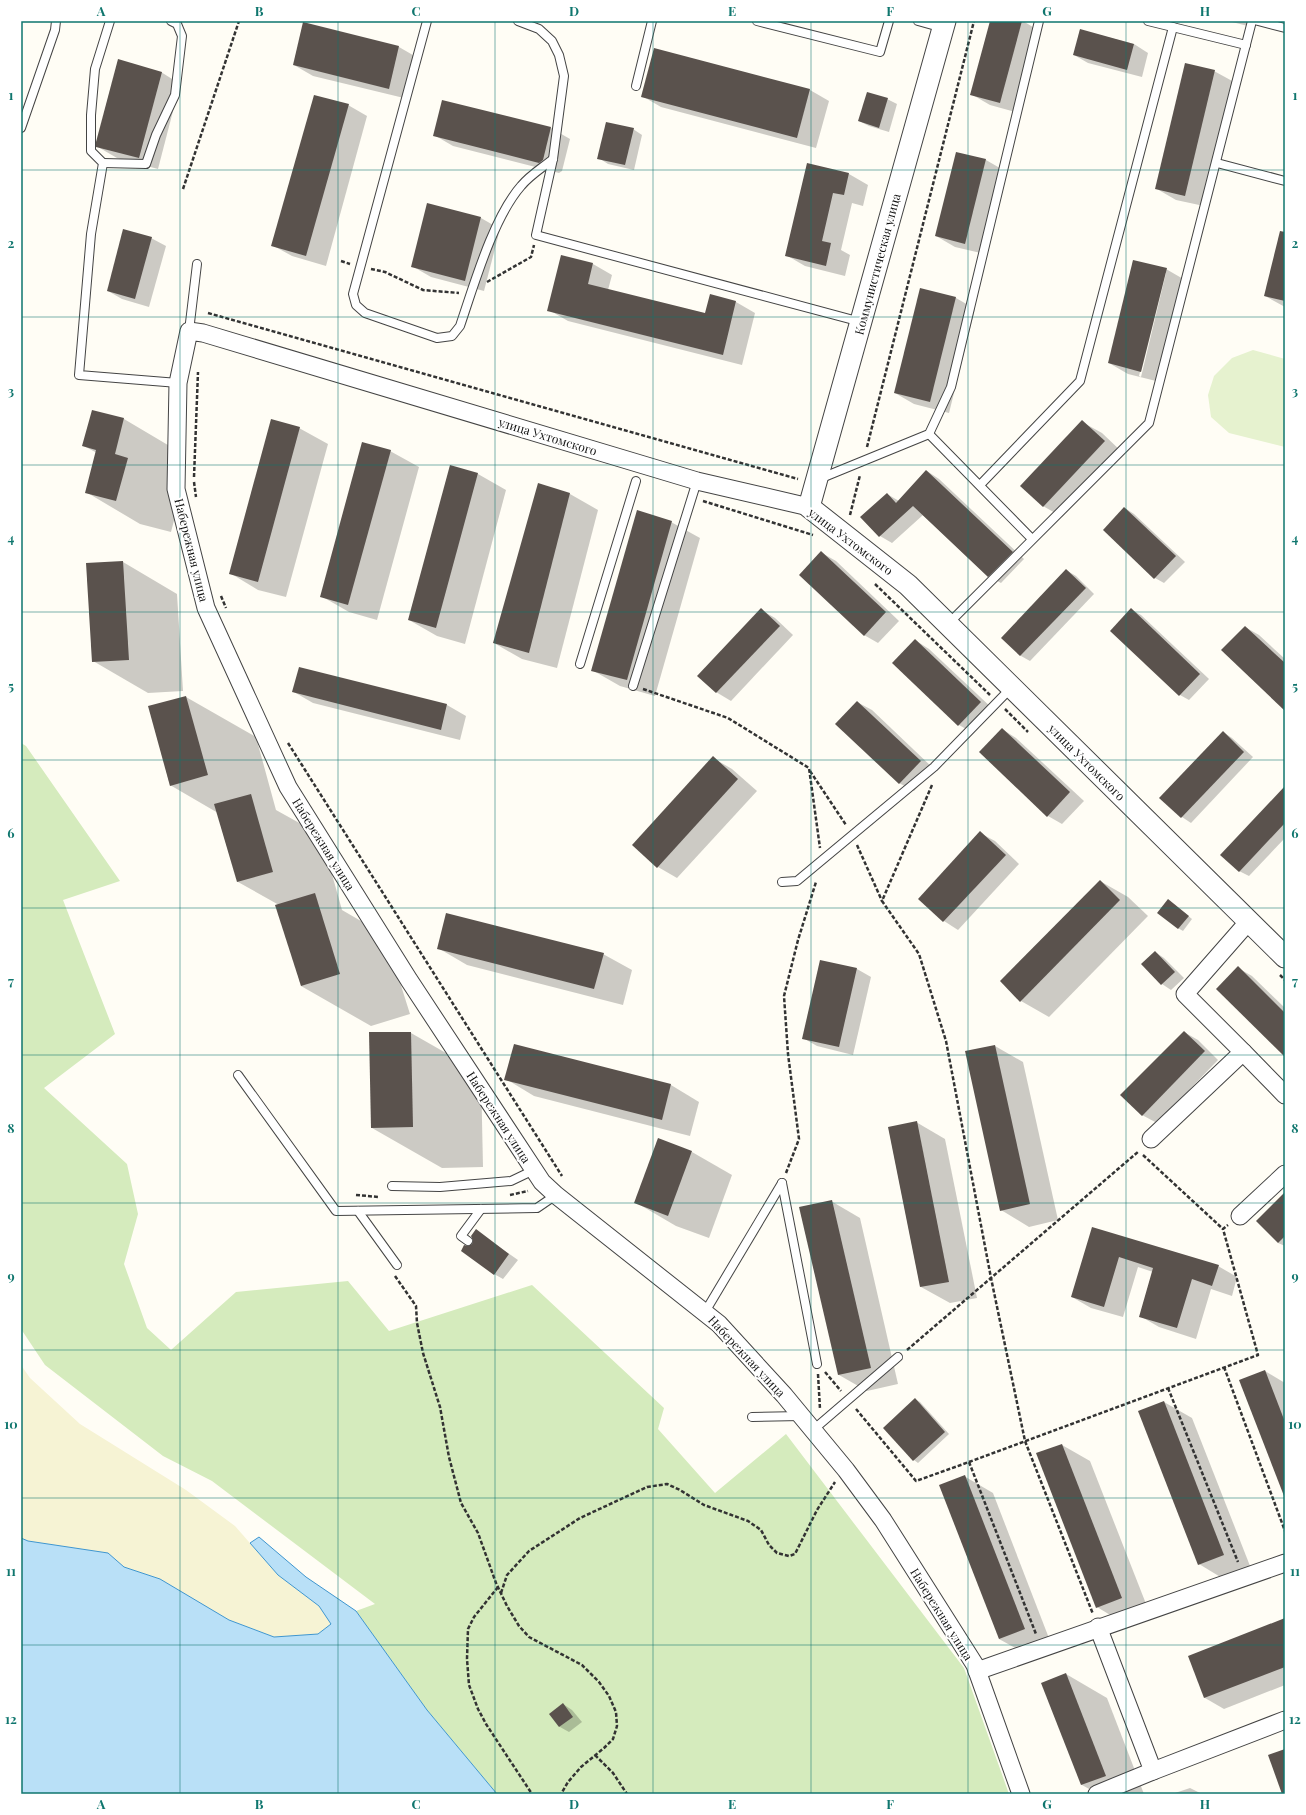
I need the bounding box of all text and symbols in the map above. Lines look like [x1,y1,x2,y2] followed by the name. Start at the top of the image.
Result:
[96,2,106,19] text: A
[255,2,264,19] text: B
[411,2,421,19] text: C
[569,2,579,19] text: D
[728,2,736,19] text: E
[886,2,894,19] text: F
[1042,2,1052,19] text: G
[1200,2,1210,19] text: H
[9,86,14,103] text: 1
[1293,86,1298,103] text: 1
[850,191,904,337] street label: Коммунистическая улица
[8,234,15,251] text: 2
[1292,234,1299,251] text: 2
[8,382,14,399] text: 3
[1292,382,1298,399] text: 3
[496,413,600,459] street label: улица Ухтомского
[171,497,213,603] street label: Набережная улица
[805,503,897,578] street label: улица Ухтомского
[8,529,15,546] text: 4
[1292,529,1299,546] text: 4
[8,677,14,694] text: 5
[1292,677,1298,694] text: 5
[1045,720,1129,804] street label: улица Ухтомского
[289,795,359,893] street label: Набережная улица
[7,824,15,841] text: 6
[1291,824,1299,841] text: 6
[8,972,14,989] text: 7
[1292,972,1298,989] text: 7
[463,1068,535,1166] street label: Набережная улица
[7,1119,15,1136] text: 8
[1291,1119,1299,1136] text: 8
[7,1267,15,1284] text: 9
[1291,1267,1299,1284] text: 9
[705,1312,789,1400] street label: Набережная улица
[4,1415,18,1432] text: 10
[1288,1415,1302,1432] text: 10
[6,1562,16,1579] text: 11
[1290,1562,1300,1579] text: 11
[907,1565,977,1663] street label: Набережная улица
[5,1710,17,1727] text: 12
[1289,1710,1301,1727] text: 12
[96,1795,106,1812] text: A
[255,1795,264,1812] text: B
[411,1795,421,1812] text: C
[569,1795,579,1812] text: D
[728,1795,736,1812] text: E
[886,1795,894,1812] text: F
[1042,1795,1052,1812] text: G
[1200,1795,1210,1812] text: H

